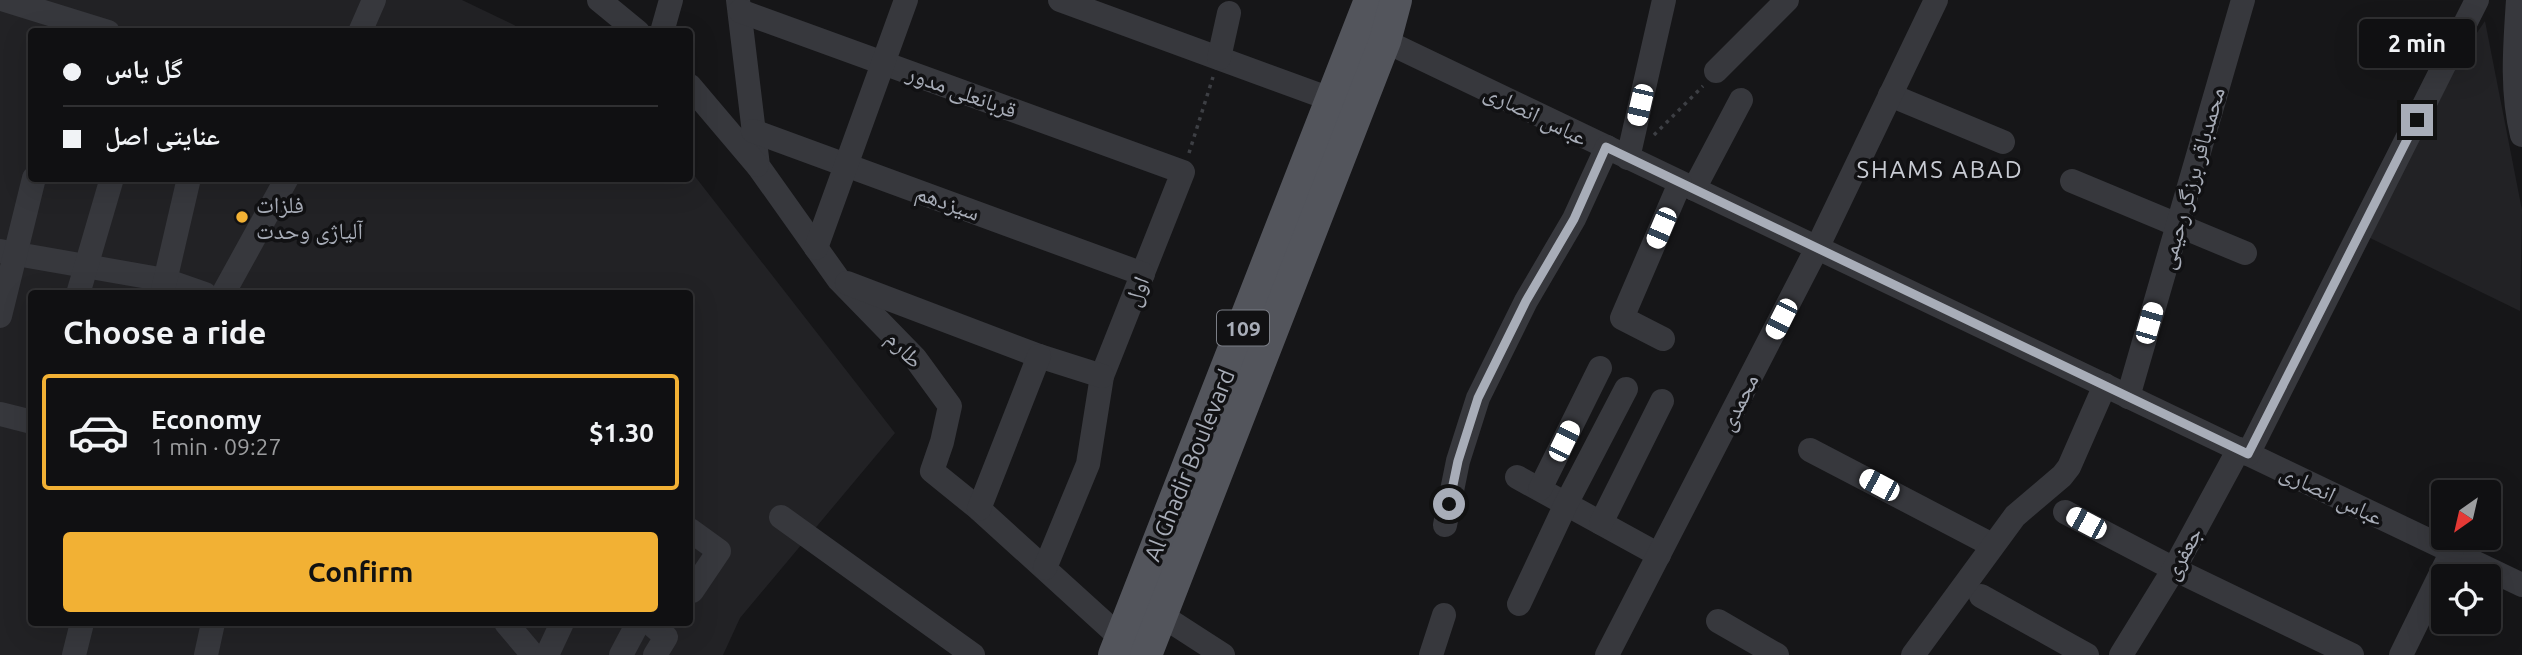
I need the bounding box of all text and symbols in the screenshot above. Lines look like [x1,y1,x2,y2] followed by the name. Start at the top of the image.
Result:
[2359,18,2475,68] callout: 2 min
[2388,31,2446,56] text: 2 min
[105,54,183,83] text: گل یاس
[902,59,1020,124] street label: قربانعلی مدور
[1480,78,1592,152] street label: عباس انصاری
[1626,82,1655,128] car
[2153,84,2231,272] street label: محمدباقر برزگر رحیمی
[2401,104,2433,136] route end
[105,121,220,150] text: عنایتی اصل
[1856,156,2024,183] district label: SHAMS ABAD
[911,179,983,229] street label: سیزدهم
[256,192,364,245] place label: فلزات آلیاژی وحدت
[1644,205,1679,251] car
[234,209,250,225] marker: فلزات آلیاژی وحدت
[1119,272,1155,310] street label: اول
[1763,296,1800,342] car
[2134,300,2165,346] car
[1217,310,1269,346] road number: 109
[63,314,266,350] text: Choose a ride
[879,325,928,375] street label: طارم
[1139,365,1239,565] street label: Al Ghadir Boulevard
[1713,369,1765,436] street label: محمدی
[67,401,130,464] icon: car
[151,405,261,434] text: Economy
[589,418,654,447] text: $1.30
[1546,418,1583,464] car
[151,434,282,459] text: 1 min · 09:27
[2276,458,2388,532] street label: عباس انصاری
[1856,466,1903,504] car
[2431,480,2501,550] north arrow
[2431,480,2501,634] map controls
[1433,488,1465,520] route start
[2063,504,2110,542] car
[2157,522,2208,585] street label: جعفری
[63,532,658,612] button: Confirm
[2431,564,2501,634] button: locate

